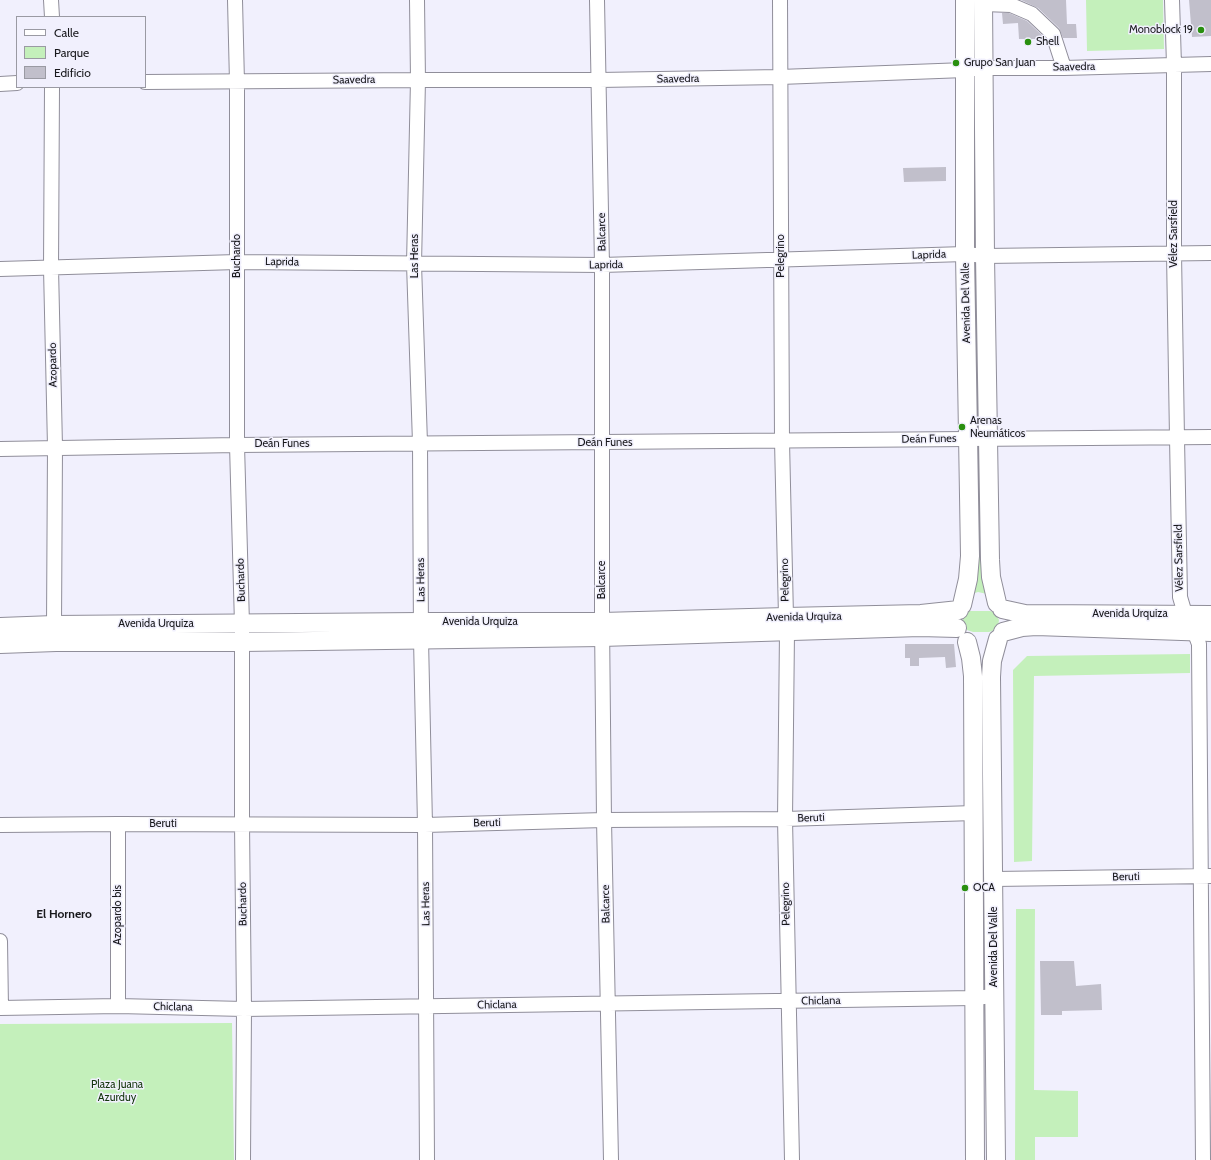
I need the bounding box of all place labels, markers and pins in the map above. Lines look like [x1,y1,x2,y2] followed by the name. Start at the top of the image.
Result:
[1129,23,1193,37] place label: Monoblock 19
[1196,25,1206,35] marker: Monoblock 19
[1036,35,1059,49] place label: Shell
[1023,37,1033,47] marker: Shell
[964,56,1035,70] place label: Grupo San Juan
[951,58,961,68] marker: Grupo San Juan
[970,414,1025,440] place label: Arenas Neumáticos
[957,422,967,432] marker: Arenas Neumáticos
[973,881,995,895] place label: OCA
[960,883,970,893] marker: OCA

